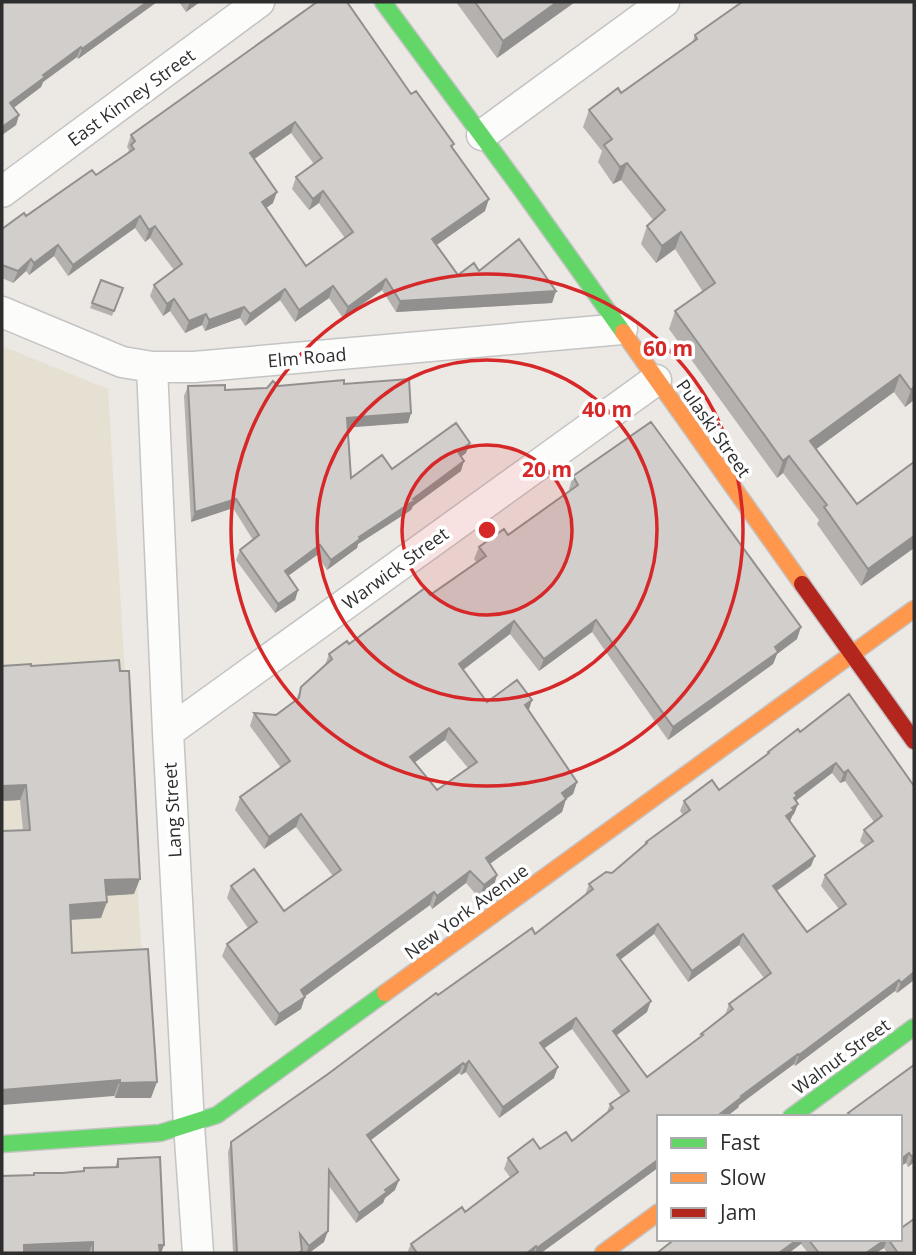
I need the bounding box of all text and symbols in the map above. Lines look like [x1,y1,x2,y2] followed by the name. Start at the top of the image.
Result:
[63,43,199,151] street label: East Kinney Street
[643,334,693,362] text: 60 m
[267,342,347,372] street label: Elm Road
[671,374,757,482] street label: Pulaski Street
[582,395,632,423] text: 40 m
[522,455,572,483] text: 20 m
[475,518,499,542] centre of rings
[337,521,453,615] street label: Warwick Street
[158,762,186,858] street label: Lang Street
[399,858,533,964] street label: New York Avenue
[788,1013,894,1099] street label: Walnut Street
[657,1115,902,1241] legend
[720,1128,760,1156] text: Fast
[720,1163,766,1191] text: Slow
[718,1198,757,1226] text: Jam

